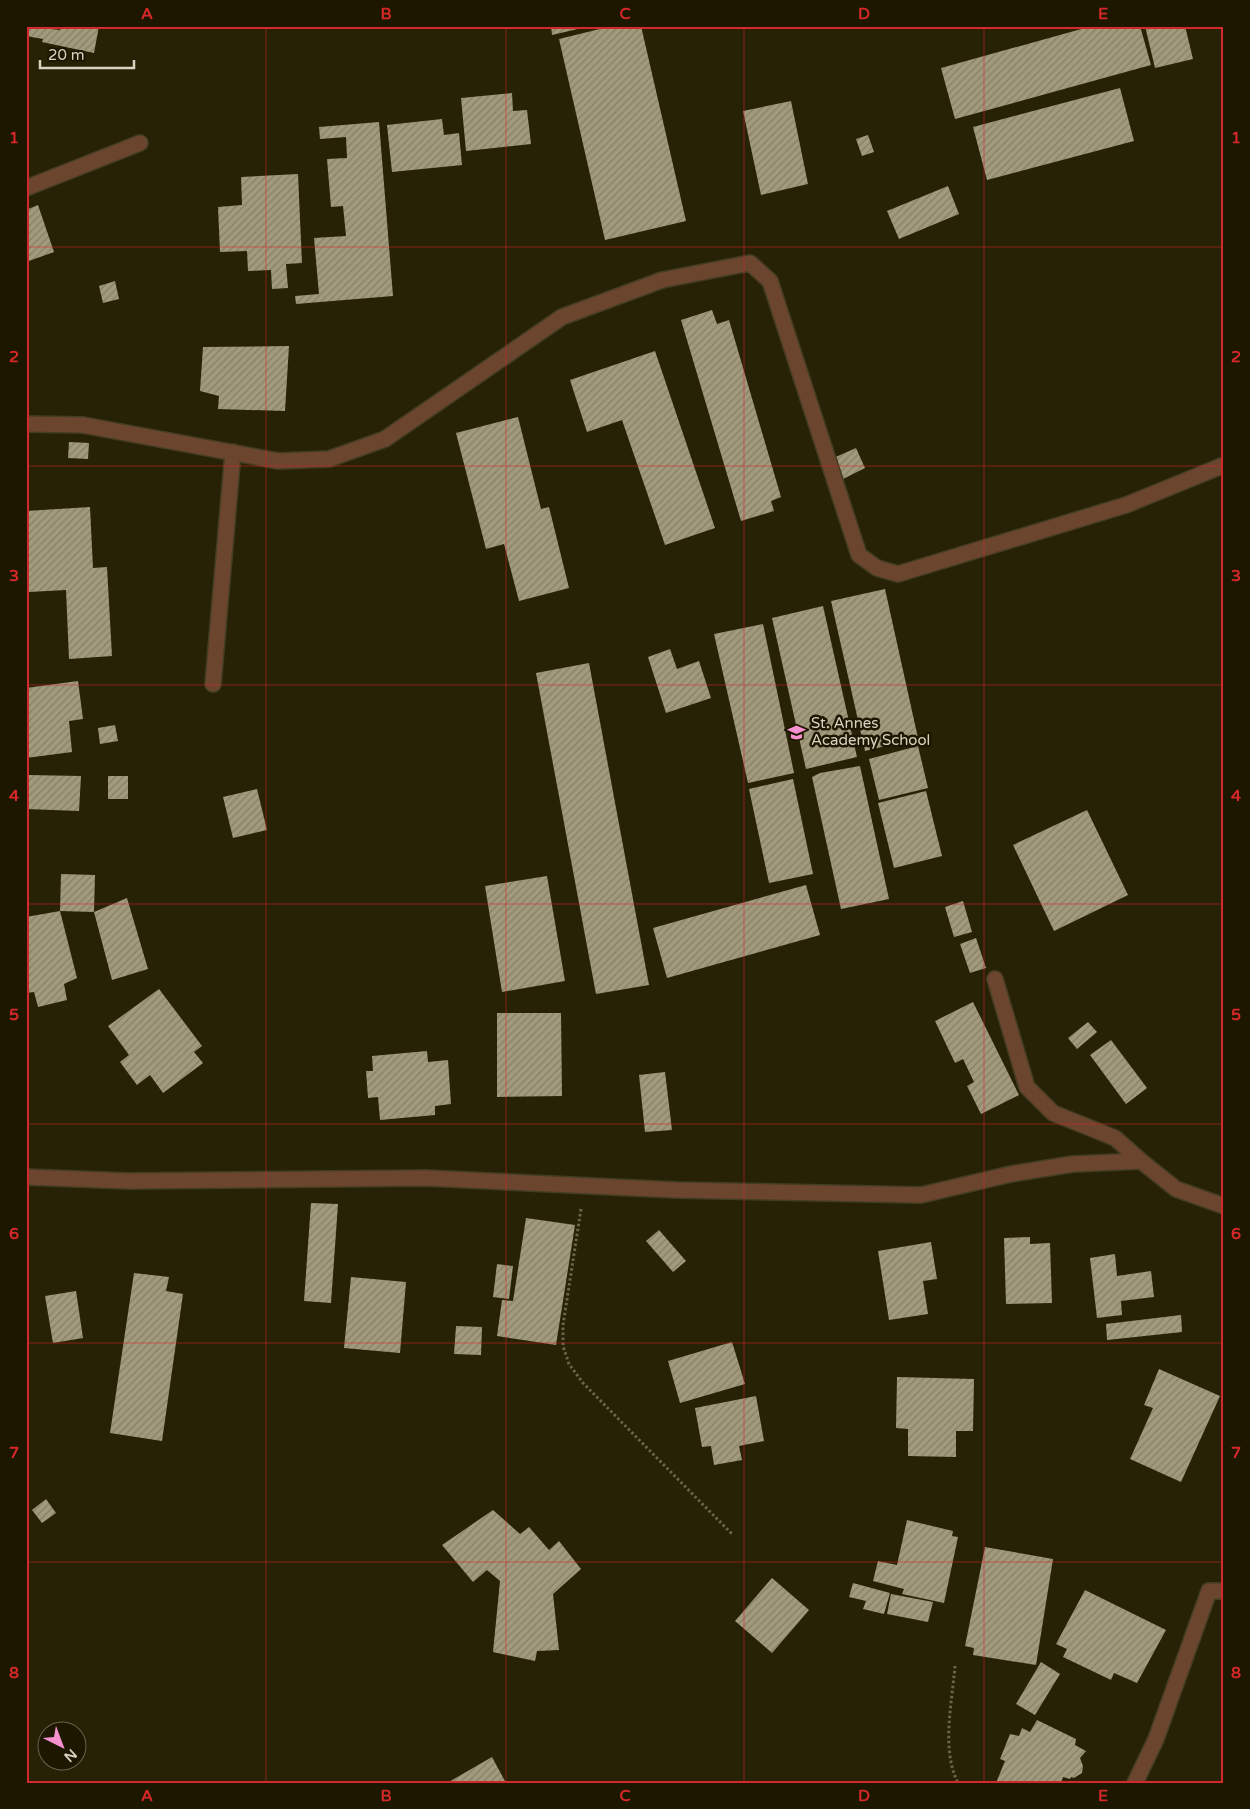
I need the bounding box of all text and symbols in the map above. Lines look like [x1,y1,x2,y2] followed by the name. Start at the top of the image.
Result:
[141,4,153,24] text: A
[380,4,392,24] text: B
[619,4,631,24] text: C
[858,4,870,24] text: D
[1098,4,1108,24] text: E
[40,38,134,70] scale bar
[48,46,85,64] text: 20 m
[9,128,19,148] text: 1
[1231,128,1241,148] text: 1
[9,347,19,367] text: 2
[1231,347,1241,367] text: 2
[9,566,19,586] text: 3
[1231,566,1241,586] text: 3
[811,714,930,749] place label: St. Annes Academy School
[787,722,807,742] school or university icon: St. Annes Academy School
[9,786,19,806] text: 4
[1231,786,1241,806] text: 4
[9,1005,19,1025] text: 5
[1231,1005,1241,1025] text: 5
[9,1224,19,1244] text: 6
[1231,1224,1241,1244] text: 6
[9,1443,19,1463] text: 7
[1231,1443,1241,1463] text: 7
[9,1663,19,1683] text: 8
[1231,1663,1241,1683] text: 8
[38,1722,88,1772] north arrow
[60,1745,80,1765] text: N
[141,1786,153,1806] text: A
[380,1786,392,1806] text: B
[619,1786,631,1806] text: C
[858,1786,870,1806] text: D
[1098,1786,1108,1806] text: E

